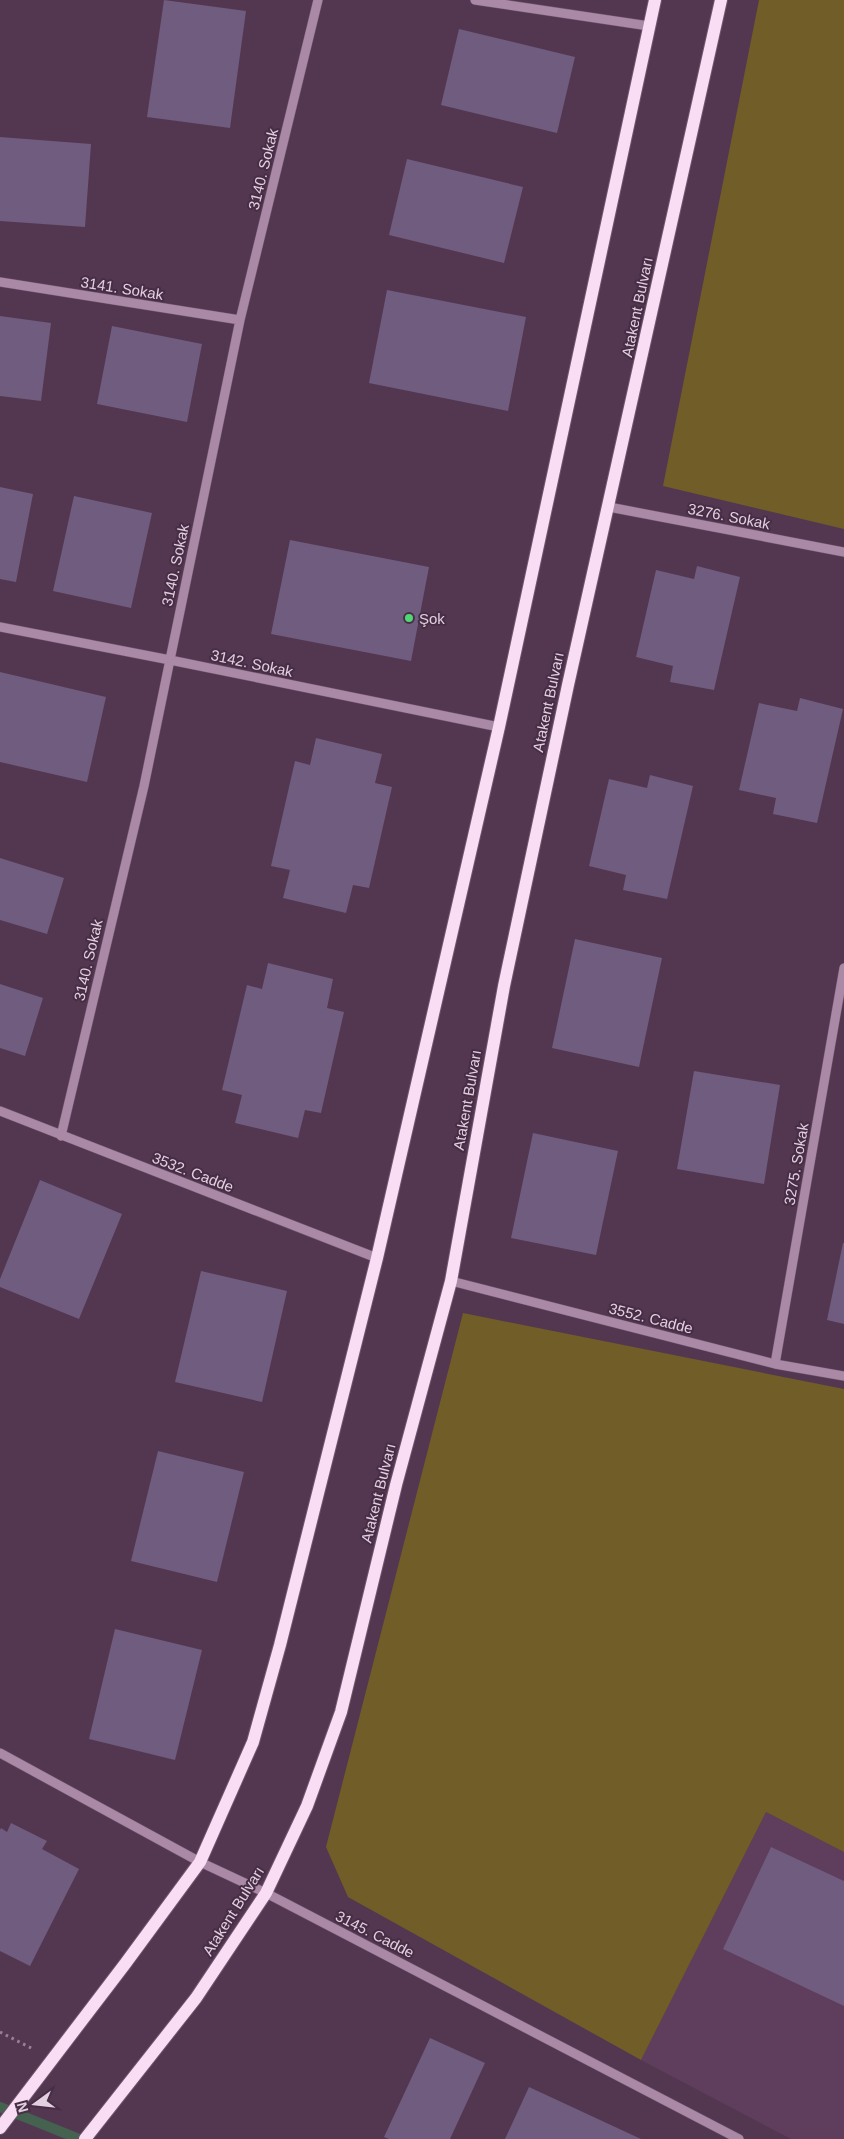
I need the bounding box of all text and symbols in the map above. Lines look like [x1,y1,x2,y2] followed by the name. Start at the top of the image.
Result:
[245,126,281,212] street label: 3140. Sokak
[618,255,656,359] street label: Atakent Bulvarı
[79,273,165,303] street label: 3141. Sokak
[686,500,772,532] street label: 3276. Sokak
[158,522,192,608] street label: 3140. Sokak
[419,610,445,627] place label: Şok
[403,612,415,624] marker: Şok
[209,646,295,680] street label: 3142. Sokak
[529,650,567,754] street label: Atakent Bulvarı
[70,917,106,1003] street label: 3140. Sokak
[450,1048,484,1152] street label: Atakent Bulvarı
[780,1121,812,1207] street label: 3275. Sokak
[150,1149,236,1195] street label: 3532. Cadde
[607,1299,695,1337] street label: 3552. Cadde
[357,1442,399,1544] street label: Atakent Bulvarı
[199,1863,267,1959] street label: Atakent Bulvarı
[333,1907,417,1961] street label: 3145. Cadde
[10,2079,60,2129] north arrow
[13,2100,31,2114] text: N

